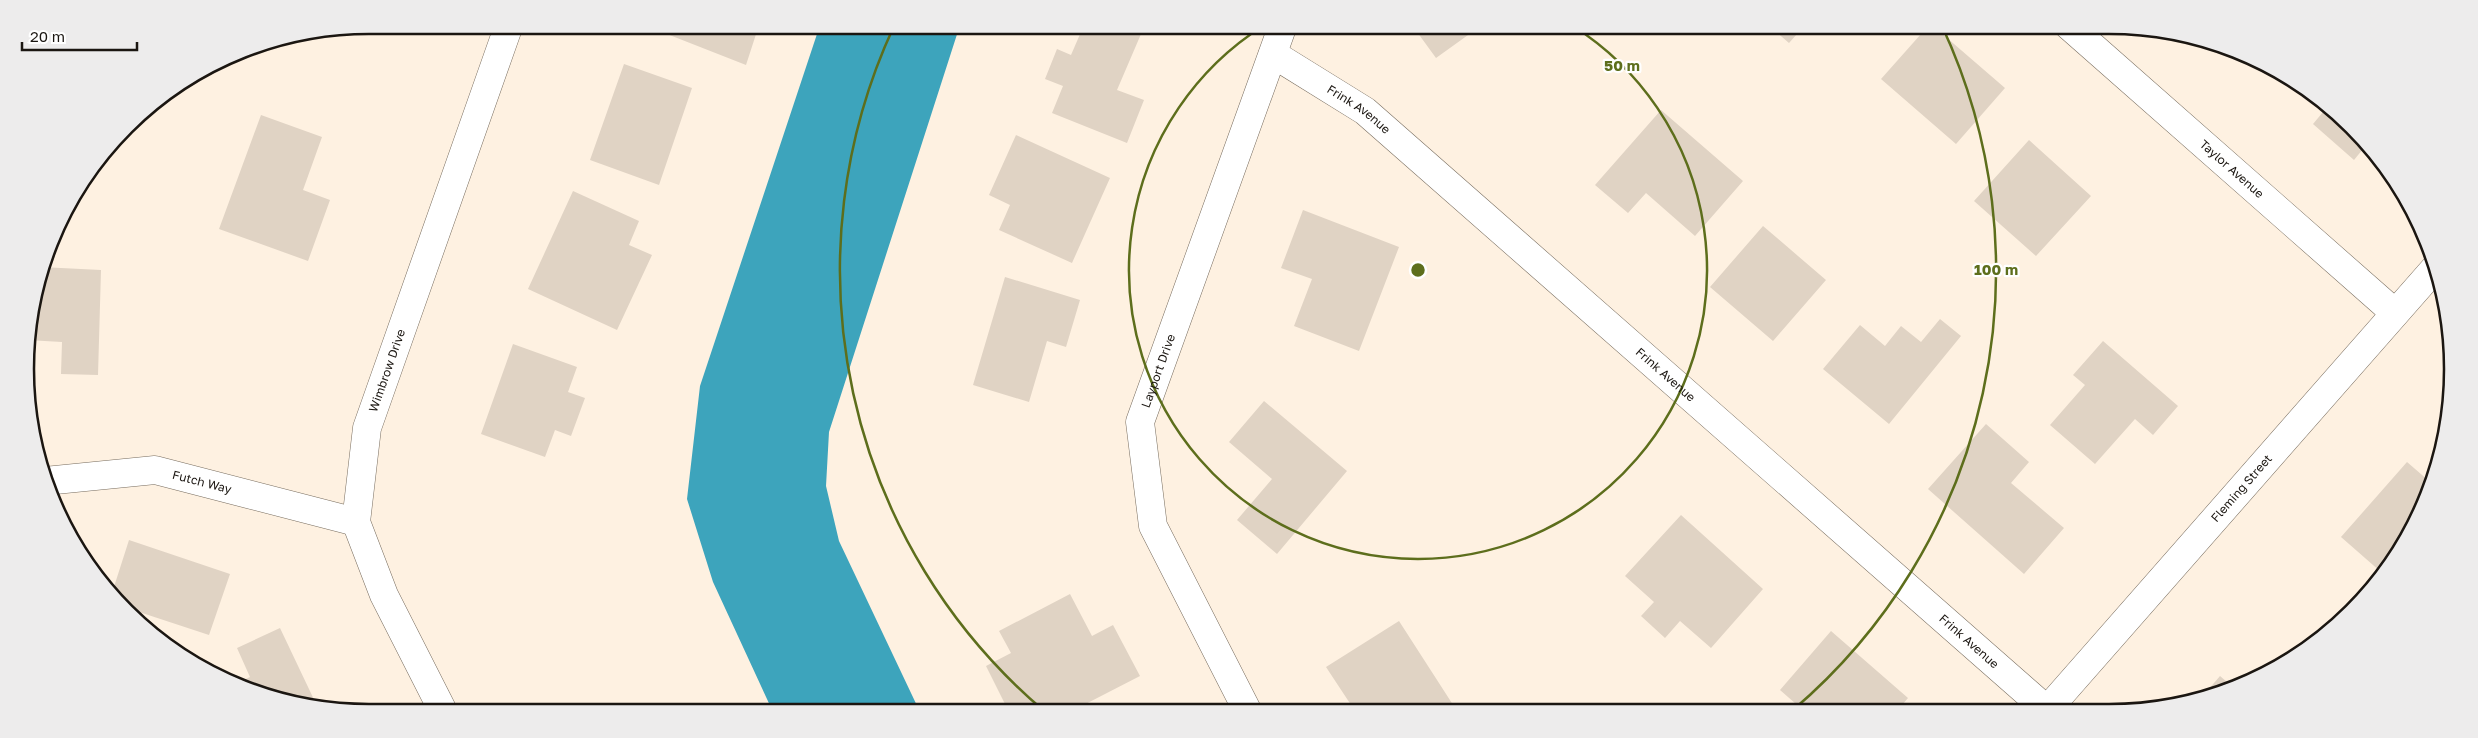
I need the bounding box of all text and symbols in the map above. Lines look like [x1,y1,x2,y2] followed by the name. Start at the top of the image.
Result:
[22,20,138,52] scale bar
[30,27,65,45] text: 20 m
[1604,56,1640,74] text: 50 m
[1324,81,1394,137] street label: Frink Avenue
[2197,136,2267,201] street label: Taylor Avenue
[1974,260,2018,278] text: 100 m
[1409,261,1427,279] centre of rings
[365,327,408,414] street label: Wimbrow Drive
[1138,332,1178,410] street label: Layport Drive
[1633,344,1699,405] street label: Frink Avenue
[2208,451,2275,525] street label: Fleming Street
[171,467,233,497] street label: Futch Way
[1936,611,2002,671] street label: Frink Avenue

